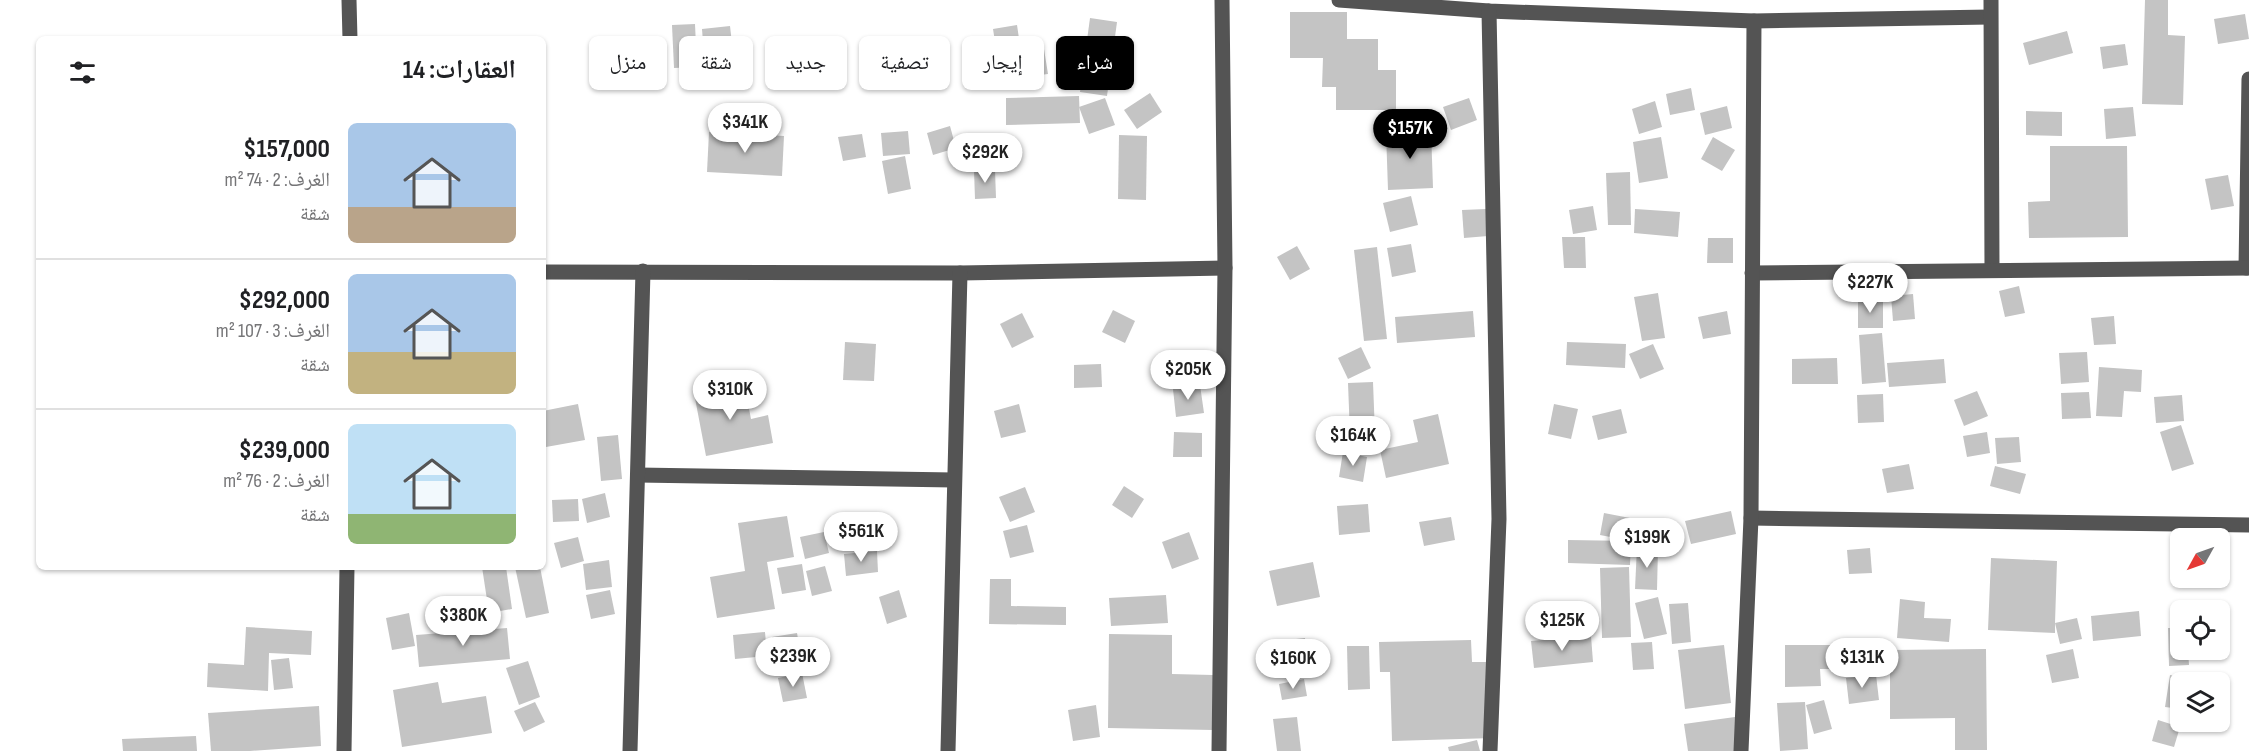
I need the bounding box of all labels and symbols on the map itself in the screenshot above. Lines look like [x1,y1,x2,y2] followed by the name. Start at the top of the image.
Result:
[703,103,787,154] pin: $341K
[1368,109,1452,160] pin: $157K
[943,133,1027,184] pin: $292K
[1828,263,1912,314] pin: $227K
[1146,350,1230,401] pin: $205K
[688,370,772,421] pin: $310K
[1311,416,1395,467] pin: $164K
[819,512,903,563] pin: $561K
[1605,518,1689,569] pin: $199K
[2170,528,2230,588] north arrow
[421,596,505,647] pin: $380K
[1520,601,1604,652] pin: $125K
[751,637,835,688] pin: $239K
[1820,638,1904,689] pin: $131K
[1251,639,1335,690] pin: $160K

